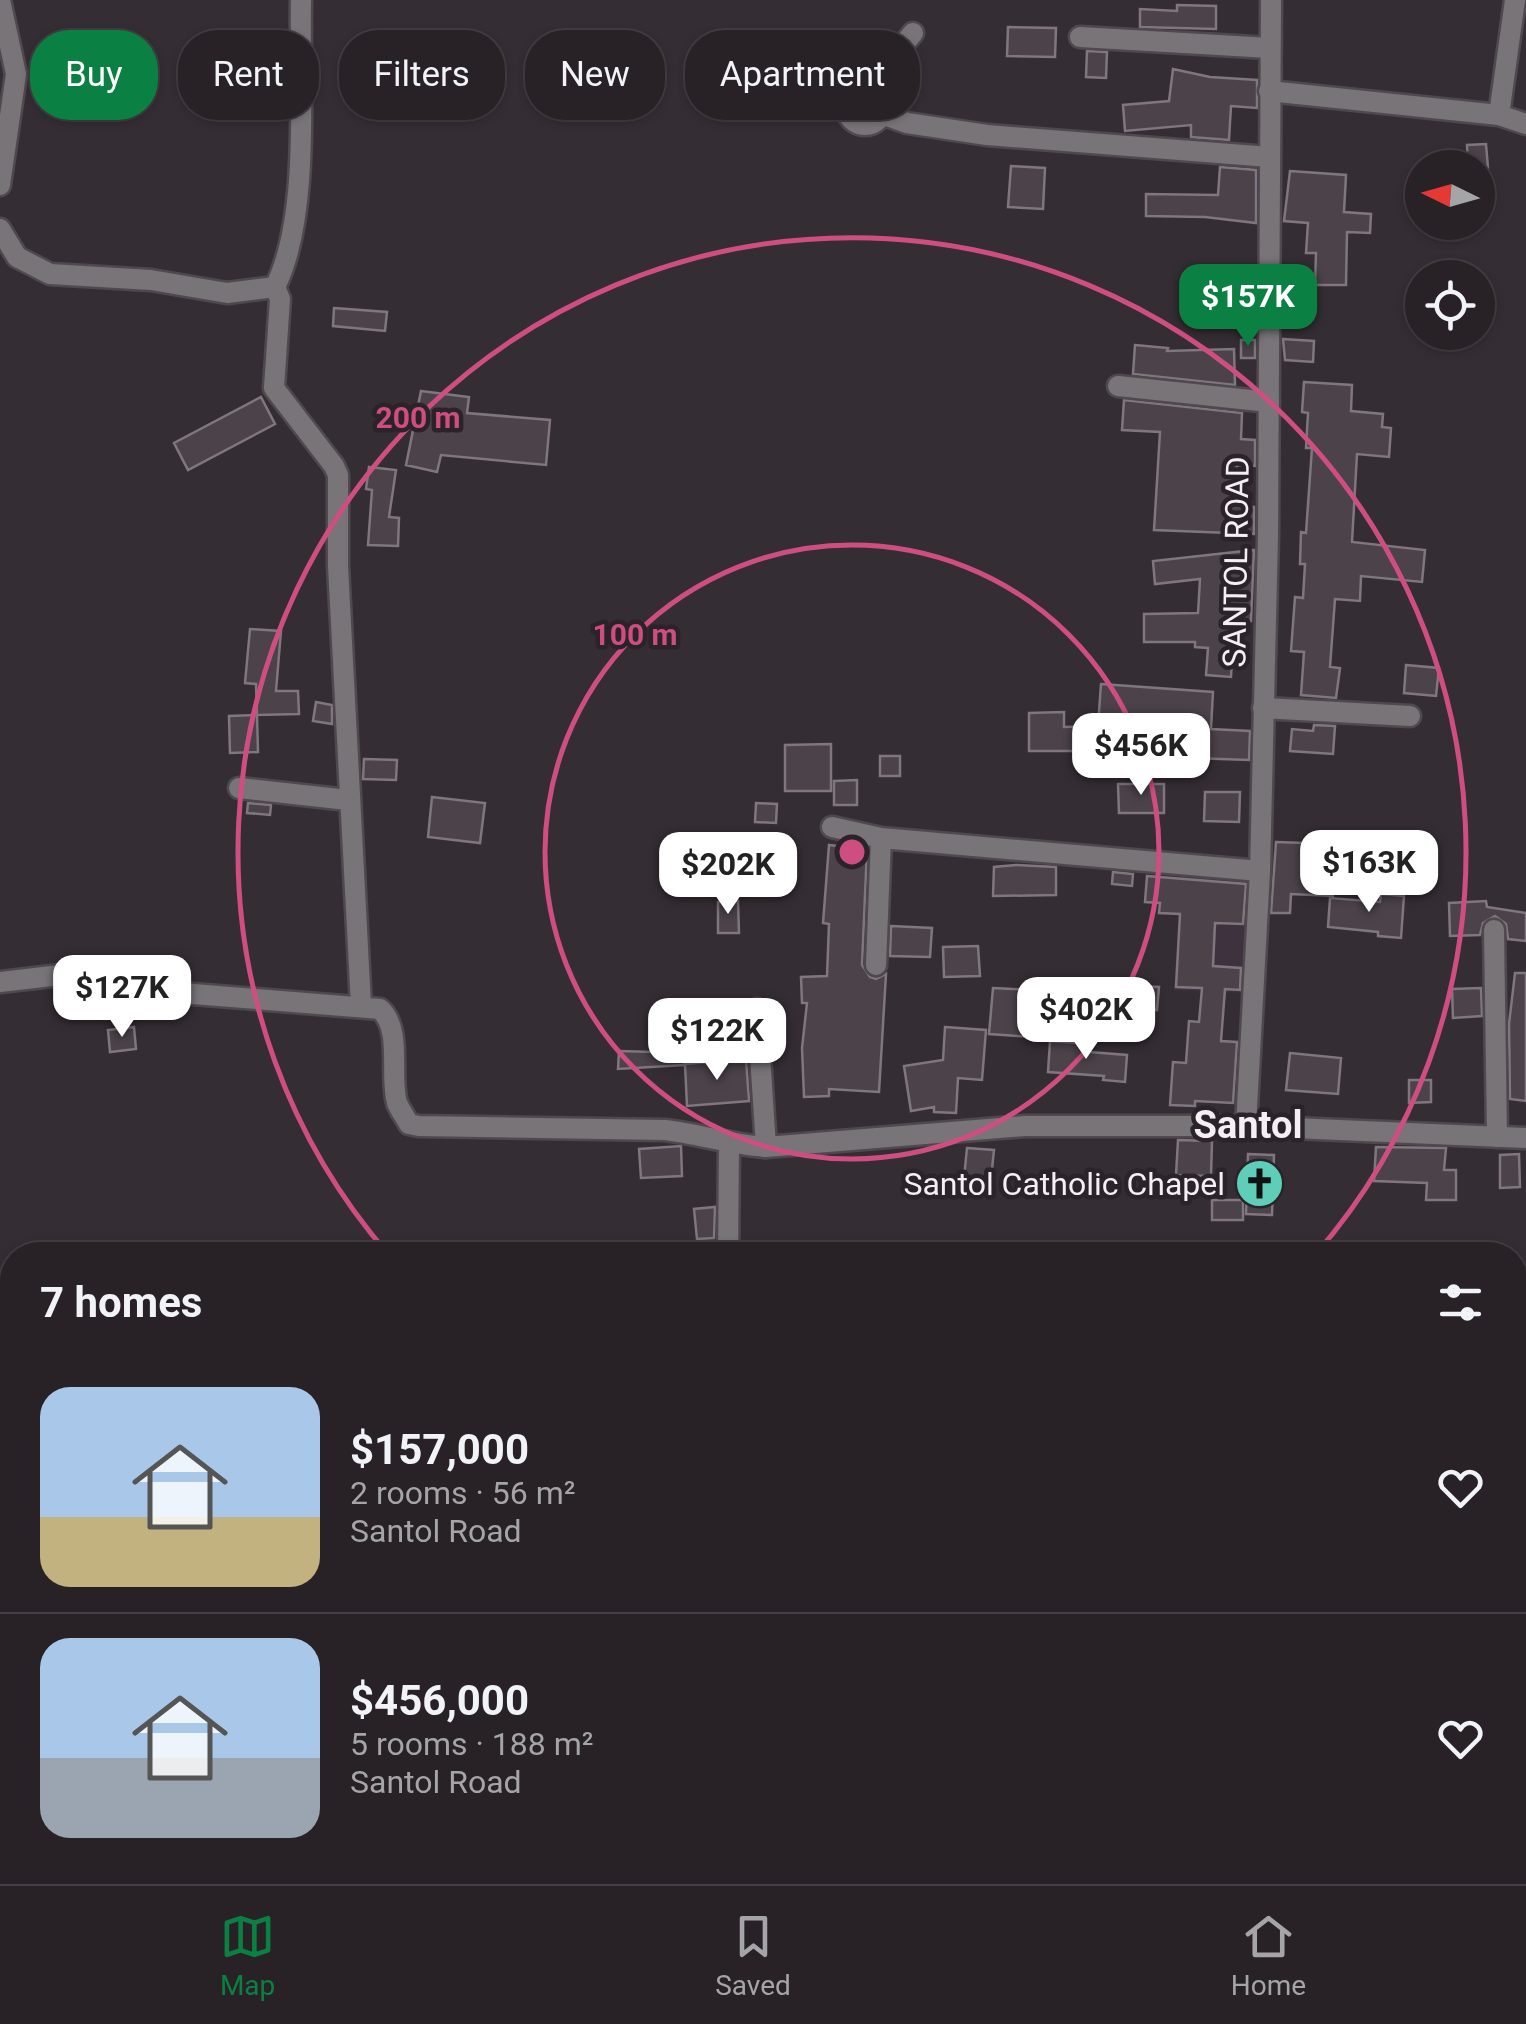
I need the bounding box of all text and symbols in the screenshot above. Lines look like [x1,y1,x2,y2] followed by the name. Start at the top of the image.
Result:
[30,30,158,120] chip: Buy
[178,30,319,120] chip: Rent
[339,30,505,120] chip: Filters
[525,30,665,120] chip: New
[685,30,920,120] chip: Apartment
[1405,150,1495,240] north arrow
[1405,150,1495,350] map controls
[1405,260,1495,350] button: locate
[1178,264,1318,349] pin: $157K
[1201,277,1295,315] text: $157K
[375,400,461,435] text: 200 m
[1215,456,1257,668] street label: SANTOL ROAD
[592,617,678,652] text: 100 m
[1071,713,1211,798] pin: $456K
[1094,726,1188,764] text: $456K
[1299,830,1439,915] pin: $163K
[658,832,798,917] pin: $202K
[834,834,870,870] centre of rings
[1322,843,1416,881] text: $163K
[681,845,775,883] text: $202K
[52,955,192,1040] pin: $127K
[75,968,169,1006] text: $127K
[1016,977,1156,1062] pin: $402K
[1039,990,1133,1028] text: $402K
[647,998,787,1083] pin: $122K
[670,1011,764,1049] text: $122K
[1194,1103,1302,1147] district label: Santol
[1234,1158,1286,1210] church icon: Santol Catholic Chapel
[903,1165,1225,1203] place label: Santol Catholic Chapel
[1433,1275,1488,1330] icon: filters
[40,1278,202,1327] text: 7 homes
[350,1425,529,1474] text: $157,000
[120,1427,240,1547] icon: home
[1433,1460,1488,1515] icon: heart
[350,1474,575,1512] text: 2 rooms · 56 m²
[350,1512,522,1550] text: Santol Road
[350,1676,529,1725] text: $456,000
[120,1678,240,1798] icon: home
[1433,1711,1488,1766] icon: heart
[350,1725,593,1763] text: 5 rooms · 188 m²
[350,1763,522,1801] text: Santol Road
[220,1909,275,2002] tab: Map
[715,1909,791,2002] tab: Saved
[1231,1909,1306,2002] tab: Home

